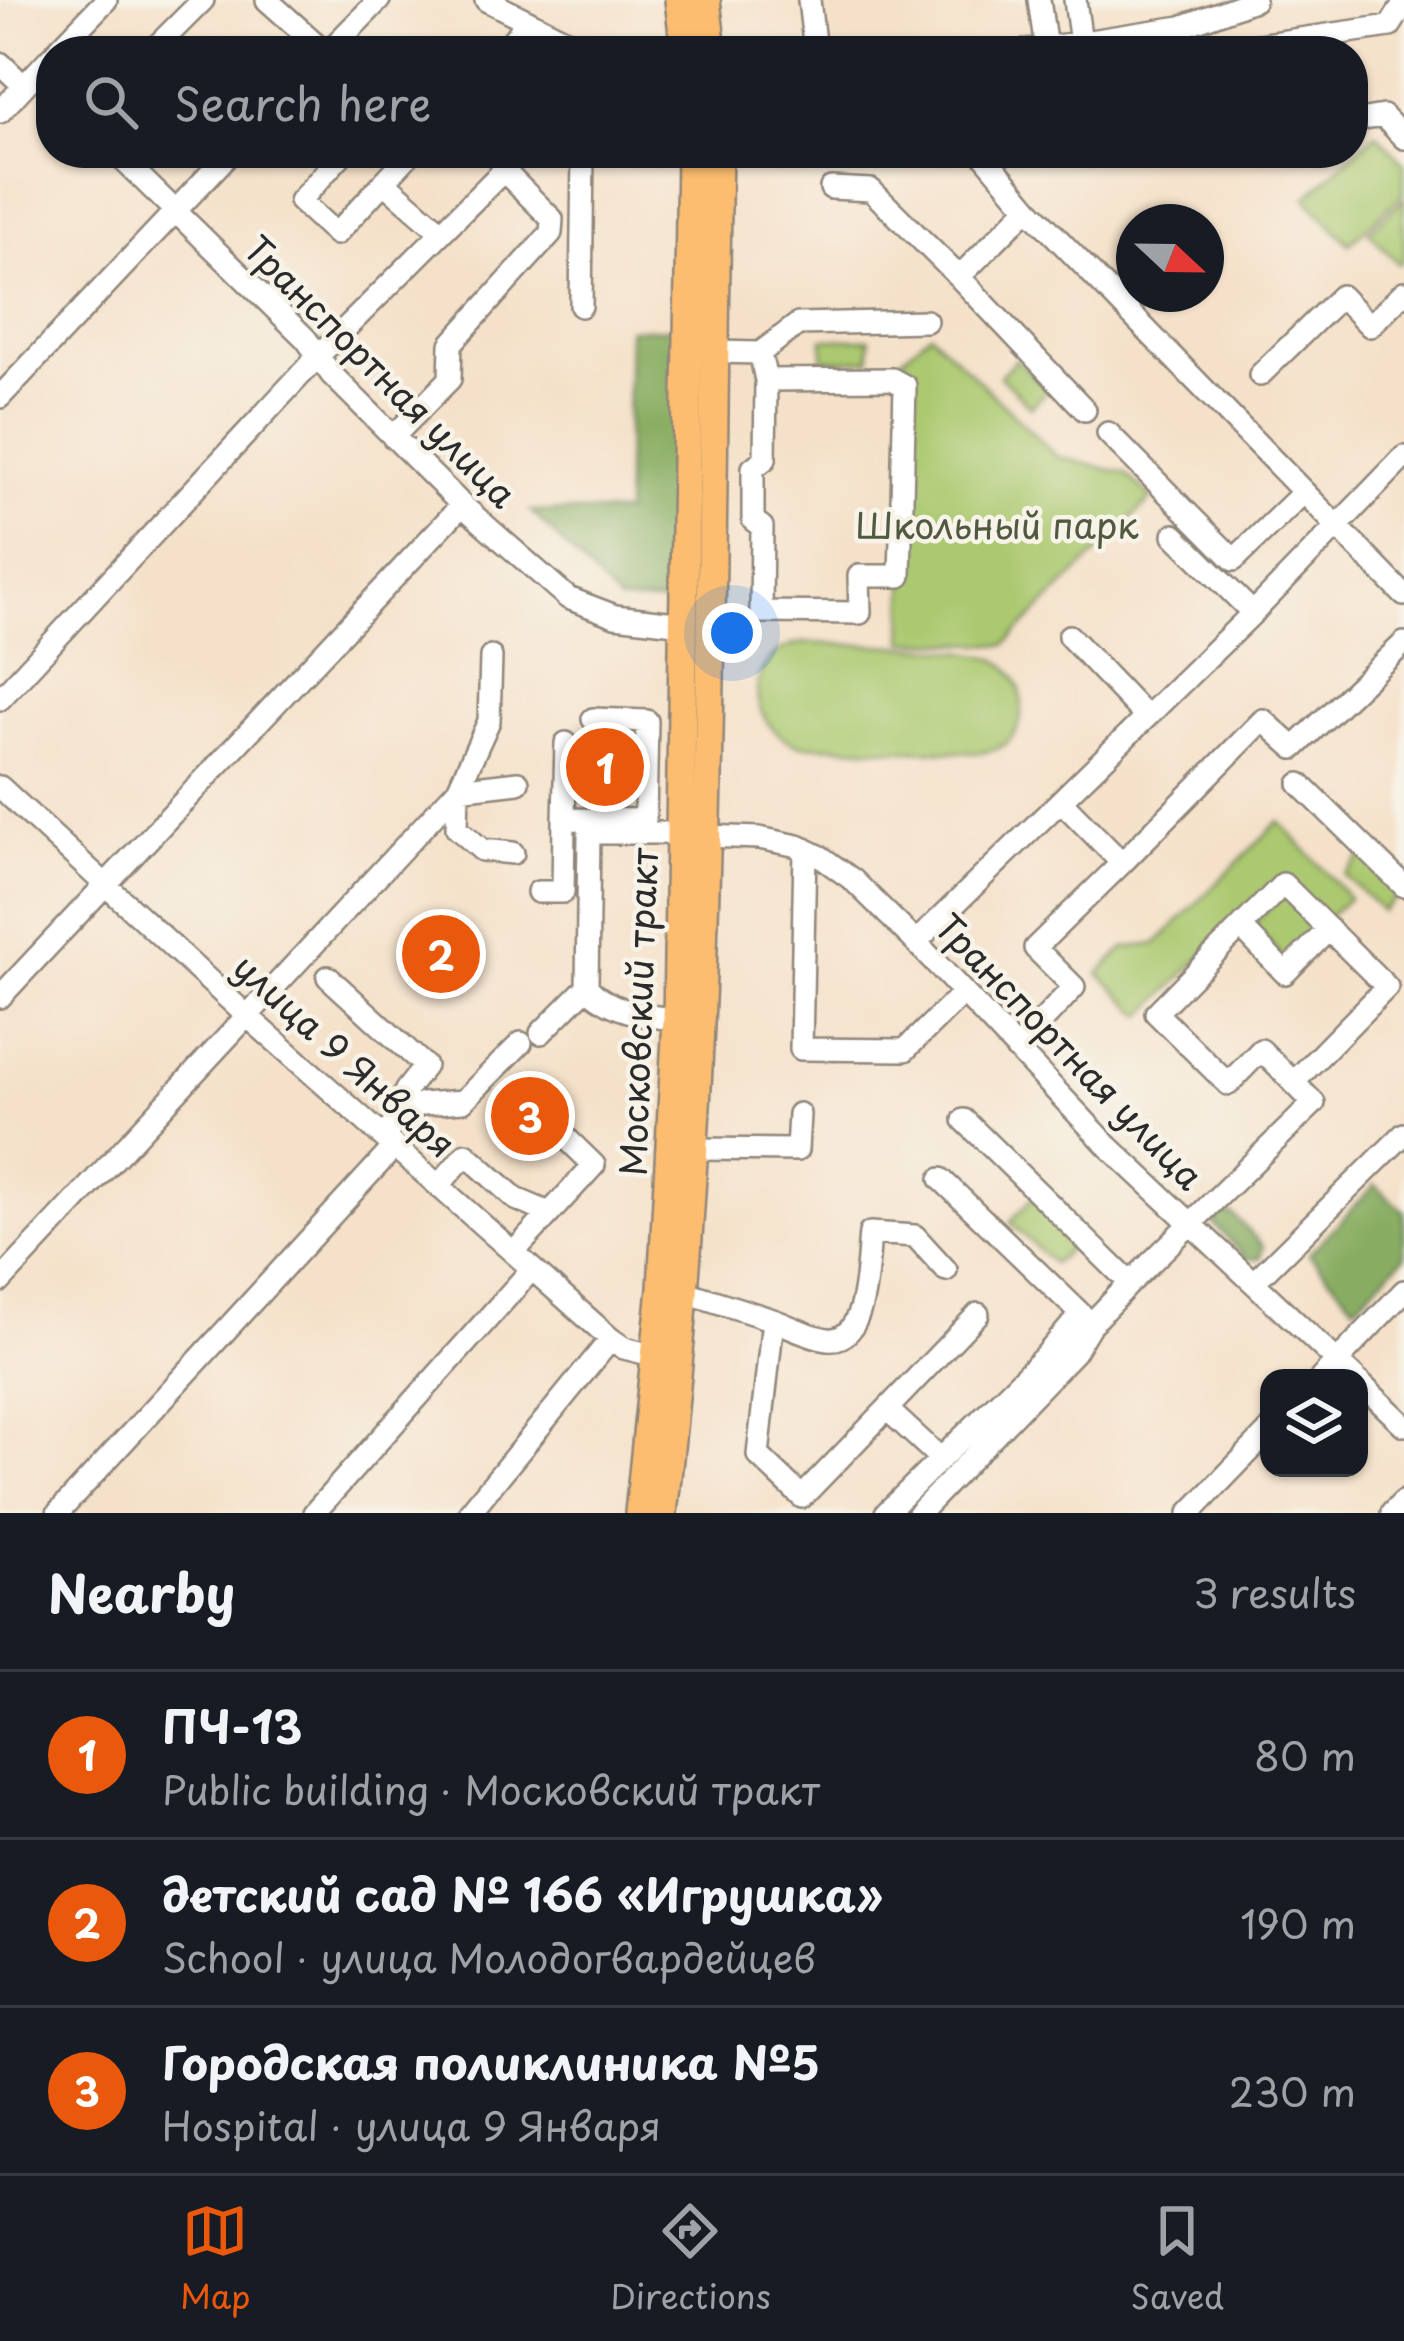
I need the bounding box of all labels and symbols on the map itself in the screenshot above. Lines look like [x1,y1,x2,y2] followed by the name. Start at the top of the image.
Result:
[1116,204,1224,312] north arrow
[233,222,530,519] street label: Транспортная улица
[855,497,1139,551] park label: Школьный парк
[702,603,762,663] your location
[566,722,644,812] pin: 1
[604,846,670,1177] street label: Московский тракт
[924,900,1217,1201] street label: Транспортная улица
[402,909,480,999] pin: 2
[222,940,469,1169] street label: улица 9 Января
[491,1071,569,1161] pin: 3

